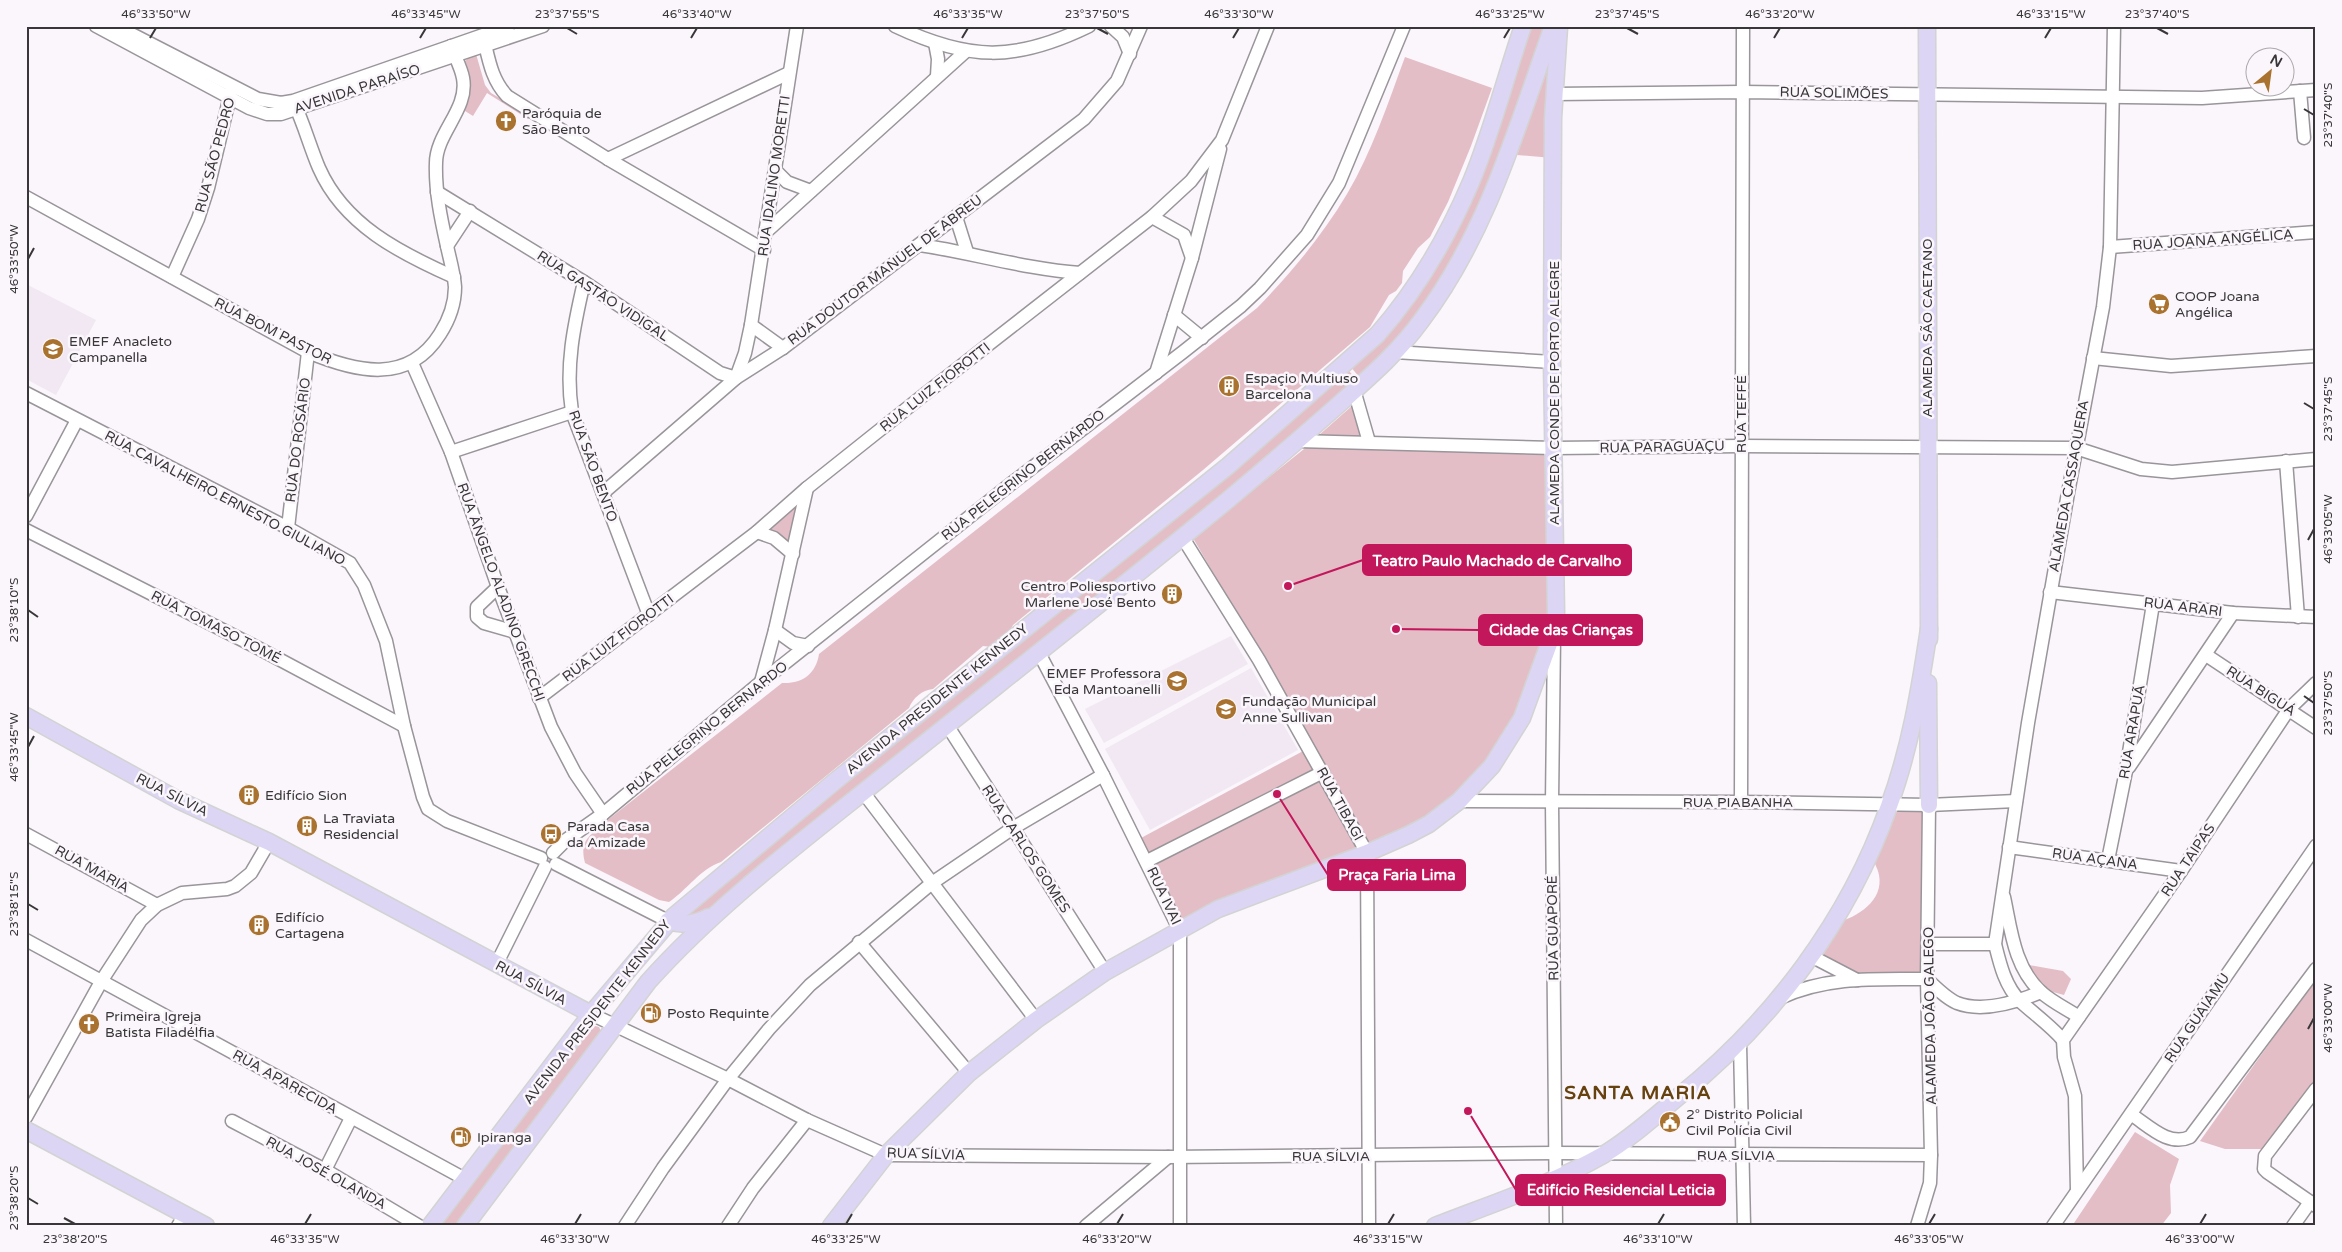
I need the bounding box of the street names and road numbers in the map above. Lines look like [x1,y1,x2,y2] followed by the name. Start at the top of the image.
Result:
[292,61,422,117] street label: AVENIDA PARAÍSO
[1779,84,1889,102] street label: RUA SOLIMÕES
[754,94,794,258] street label: RUA IDALINO MORETTI
[191,96,239,214] street label: RUA SÃO PEDRO
[784,191,986,349] street label: RUA DOUTOR MANUEL DE ABREU
[2132,226,2294,254] street label: RUA JOANA ANGÉLICA
[1919,238,1936,418] street label: ALAMEDA SÃO CAETANO
[534,247,672,345] street label: RUA GASTÃO VIDIGAL
[1546,261,1563,525] street label: ALAMEDA CONDE DE PORTO ALEGRE
[211,294,335,368] street label: RUA BOM PASTOR
[876,339,994,435] street label: RUA LUIZ FIOROTTI
[1733,375,1750,453] street label: RUA TEFFÉ
[282,377,314,503] street label: RUA DO ROSÁRIO
[2045,399,2093,573] street label: ALAMEDA CASSAQUERA
[938,406,1108,544] street label: RUA PELEGRINO BERNARDO
[565,408,621,524] street label: RUA SÃO BENTO
[102,427,348,569] street label: RUA CAVALHEIRO ERNESTO GIULIANO
[1599,437,1725,457] street label: RUA PARAGUAÇU
[453,480,549,704] street label: RUA ÂNGELO ALADINO GRECCHI
[148,587,284,667] street label: RUA TOMASO TOMÉ
[559,591,677,685] street label: RUA LUIZ FIOROTTI
[2143,594,2223,620] street label: RUA ARARI
[842,620,1032,778] street label: AVENIDA PRESIDENTE KENNEDY
[623,658,791,798] street label: RUA PELEGRINO BERNARDO
[2223,662,2299,720] street label: RUA BIGUÁ
[2115,684,2149,780] street label: RUA ARAPUÃ
[1313,764,1367,844] street label: RUA TIBAGI
[133,770,211,820] street label: RUA SÍLVIA
[978,782,1074,917] street label: RUA CARLOS GOMES
[1683,794,1793,811] street label: RUA PIABANHA
[2157,820,2219,900] street label: RUA TAIPAS
[52,842,132,896] street label: RUA MARIA
[2051,845,2139,873] street label: RUA AÇANA
[1143,864,1185,928] street label: RUA IVAI
[1544,875,1562,981] street label: RUA GUAPORÉ
[520,916,674,1108] street label: AVENIDA PRESIDENTE KENNEDY
[1920,927,1940,1105] street label: ALAMEDA JOÃO GALEGO
[492,957,570,1009] street label: RUA SÍLVIA
[2161,970,2233,1066] street label: RUA GUAIAMU
[230,1046,340,1118] street label: RUA APARECIDA
[263,1133,389,1213] street label: RUA JOSÉ OLANDA
[886,1144,966,1164] street label: RUA SÍLVIA
[1697,1147,1775,1164] street label: RUA SÍLVIA
[1292,1148,1370,1165] street label: RUA SÍLVIA

